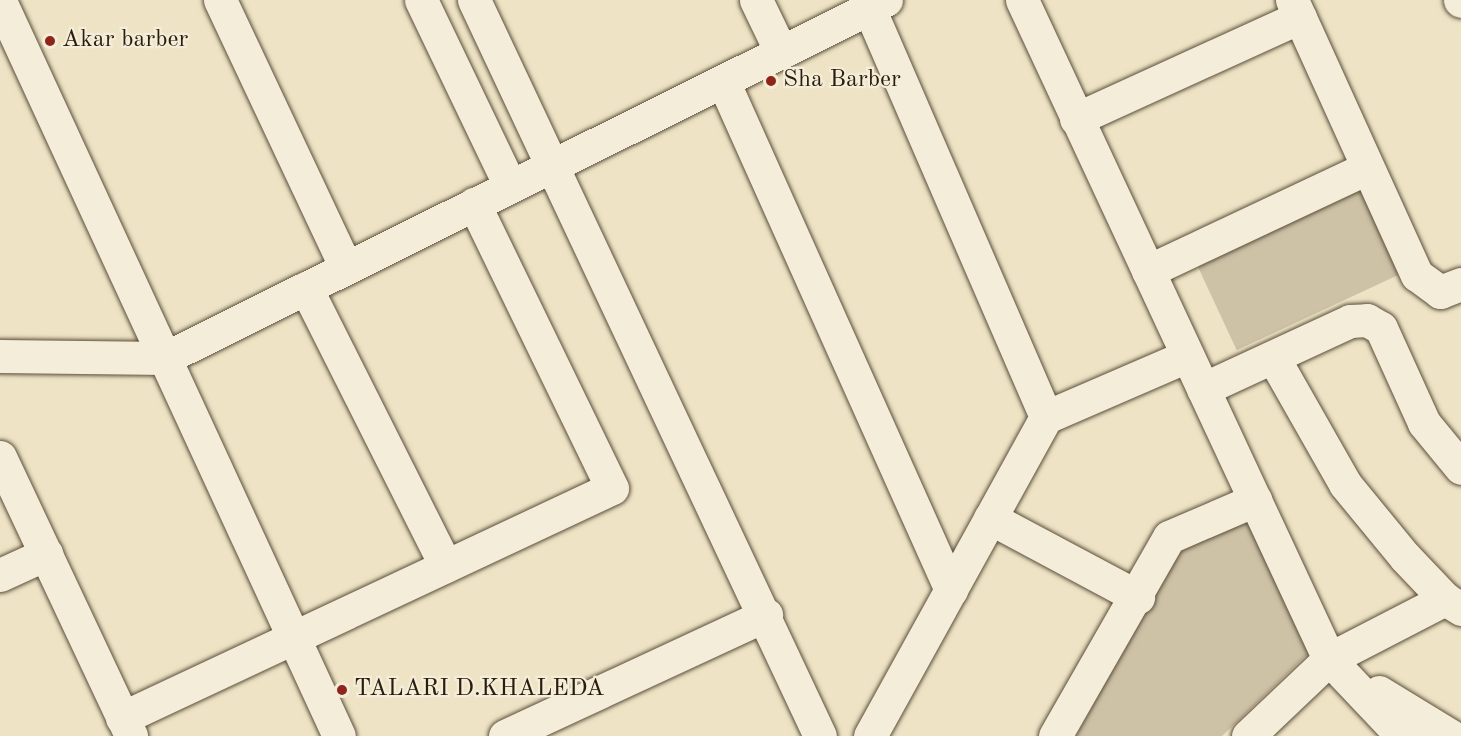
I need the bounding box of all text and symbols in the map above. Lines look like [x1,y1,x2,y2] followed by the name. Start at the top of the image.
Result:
[62,27,188,55] place label: Akar barber
[43,34,57,48] marker: Akar barber
[783,67,901,95] place label: Sha Barber
[764,74,778,88] marker: Sha Barber
[354,676,604,704] place label: TALARI D.KHALEDA
[335,683,349,697] marker: TALARI D.KHALEDA

